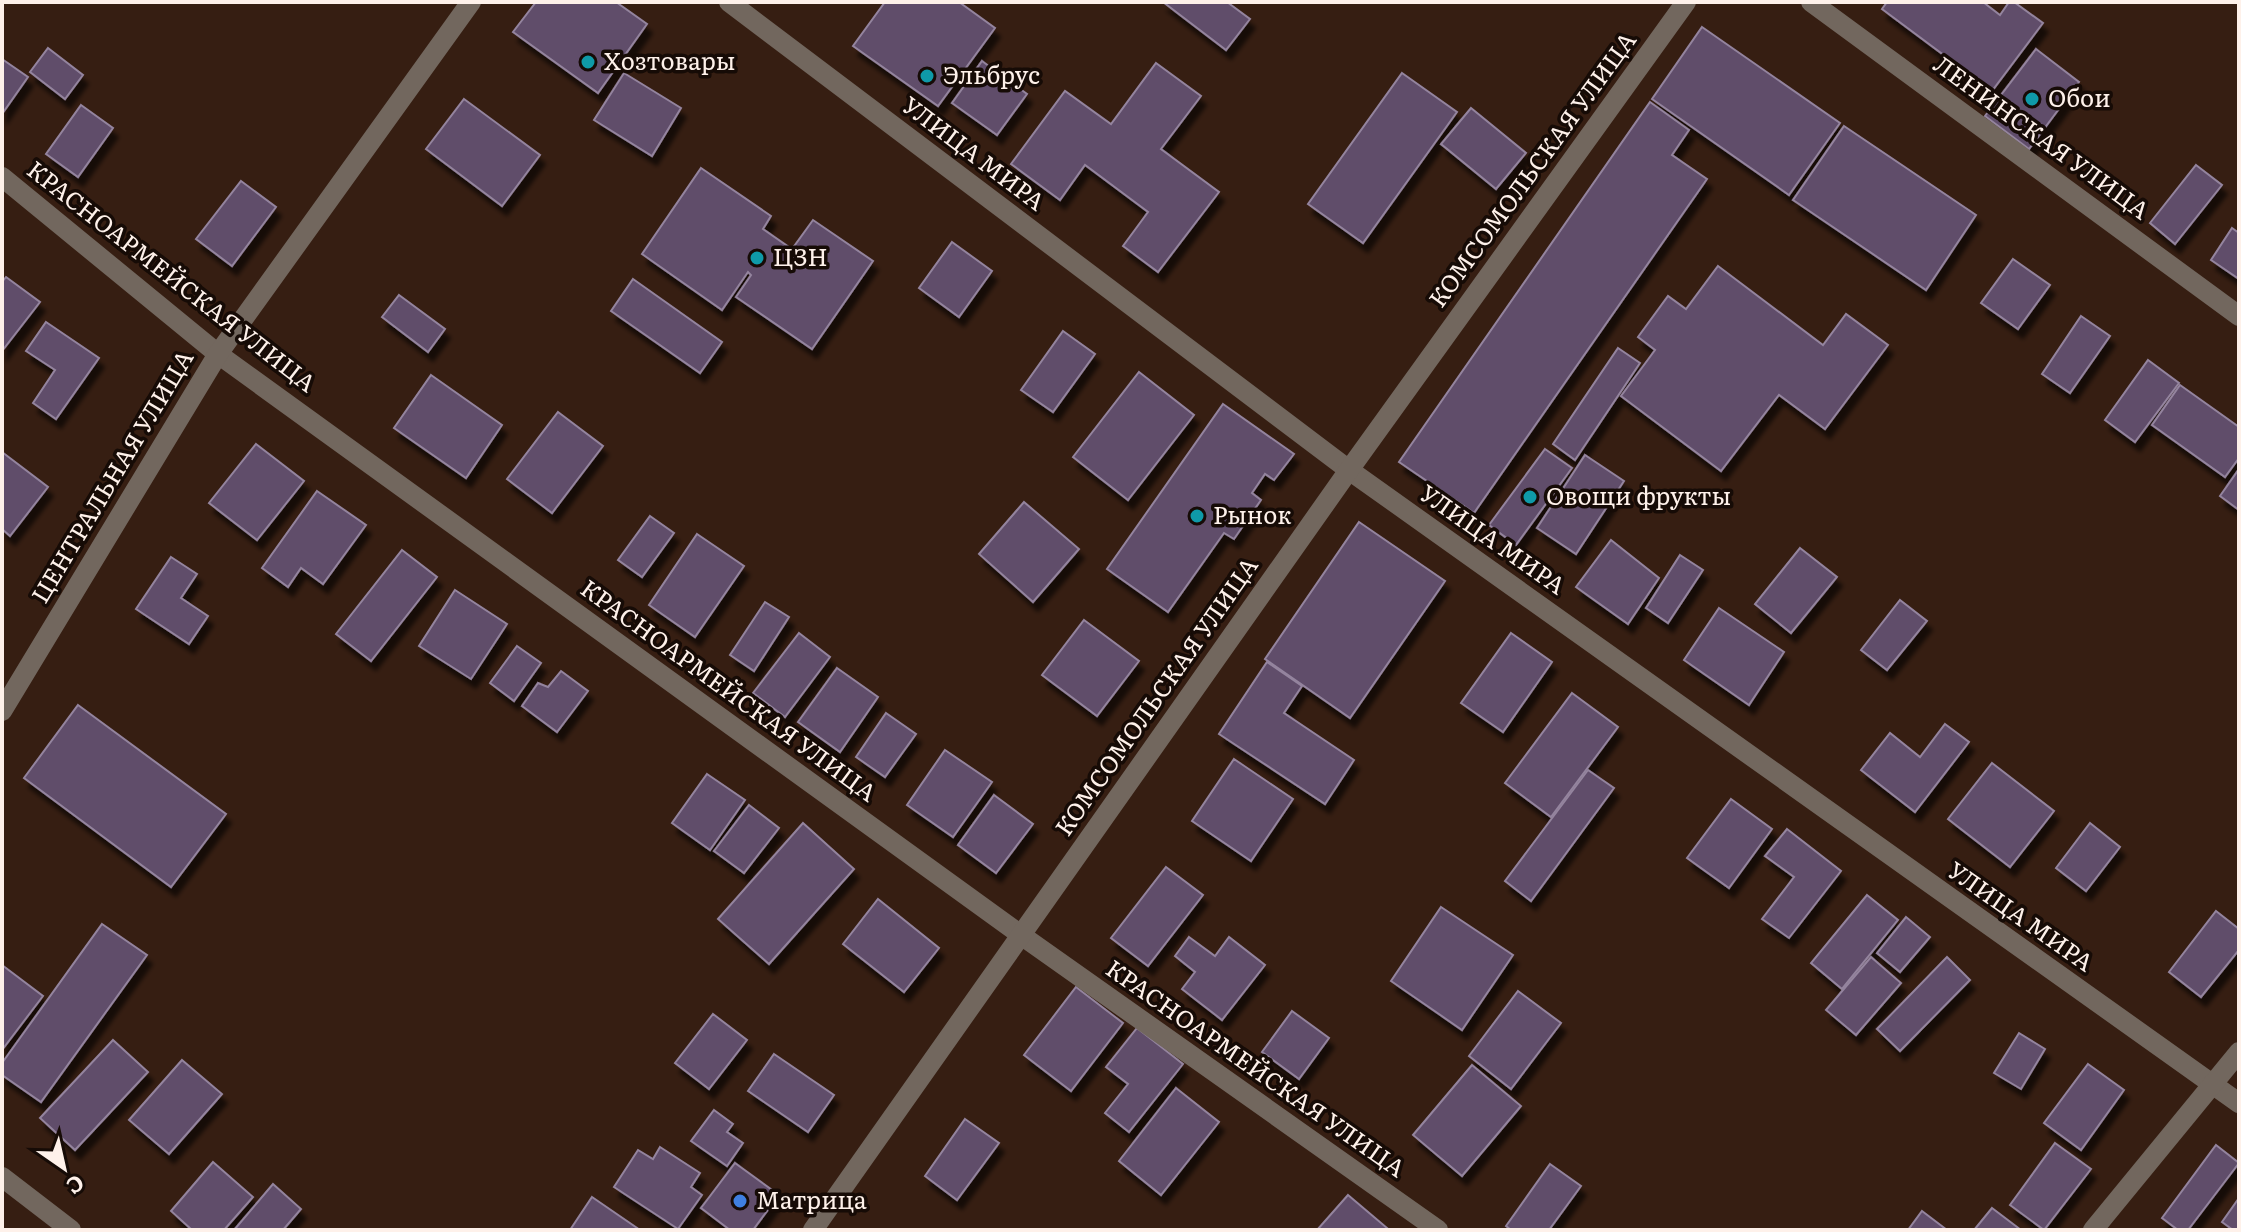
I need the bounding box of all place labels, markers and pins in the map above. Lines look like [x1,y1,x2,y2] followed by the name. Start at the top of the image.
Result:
[604,42,736,77] place label: Хозтовары
[579,53,597,71] marker: Хозтовары
[943,56,1040,91] place label: Эльбрус
[918,67,936,85] marker: Эльбрус
[2048,79,2111,114] place label: Обои
[2023,90,2041,108] marker: Обои
[773,238,828,273] place label: ЦЗН
[748,249,766,267] marker: ЦЗН
[1546,477,1731,512] place label: Овощи фрукты
[1521,488,1539,506] marker: Овощи фрукты
[1213,496,1292,531] place label: Рынок
[1188,507,1206,525] marker: Рынок
[756,1181,867,1216] place label: Матрица
[731,1192,749,1210] marker: Матрица

